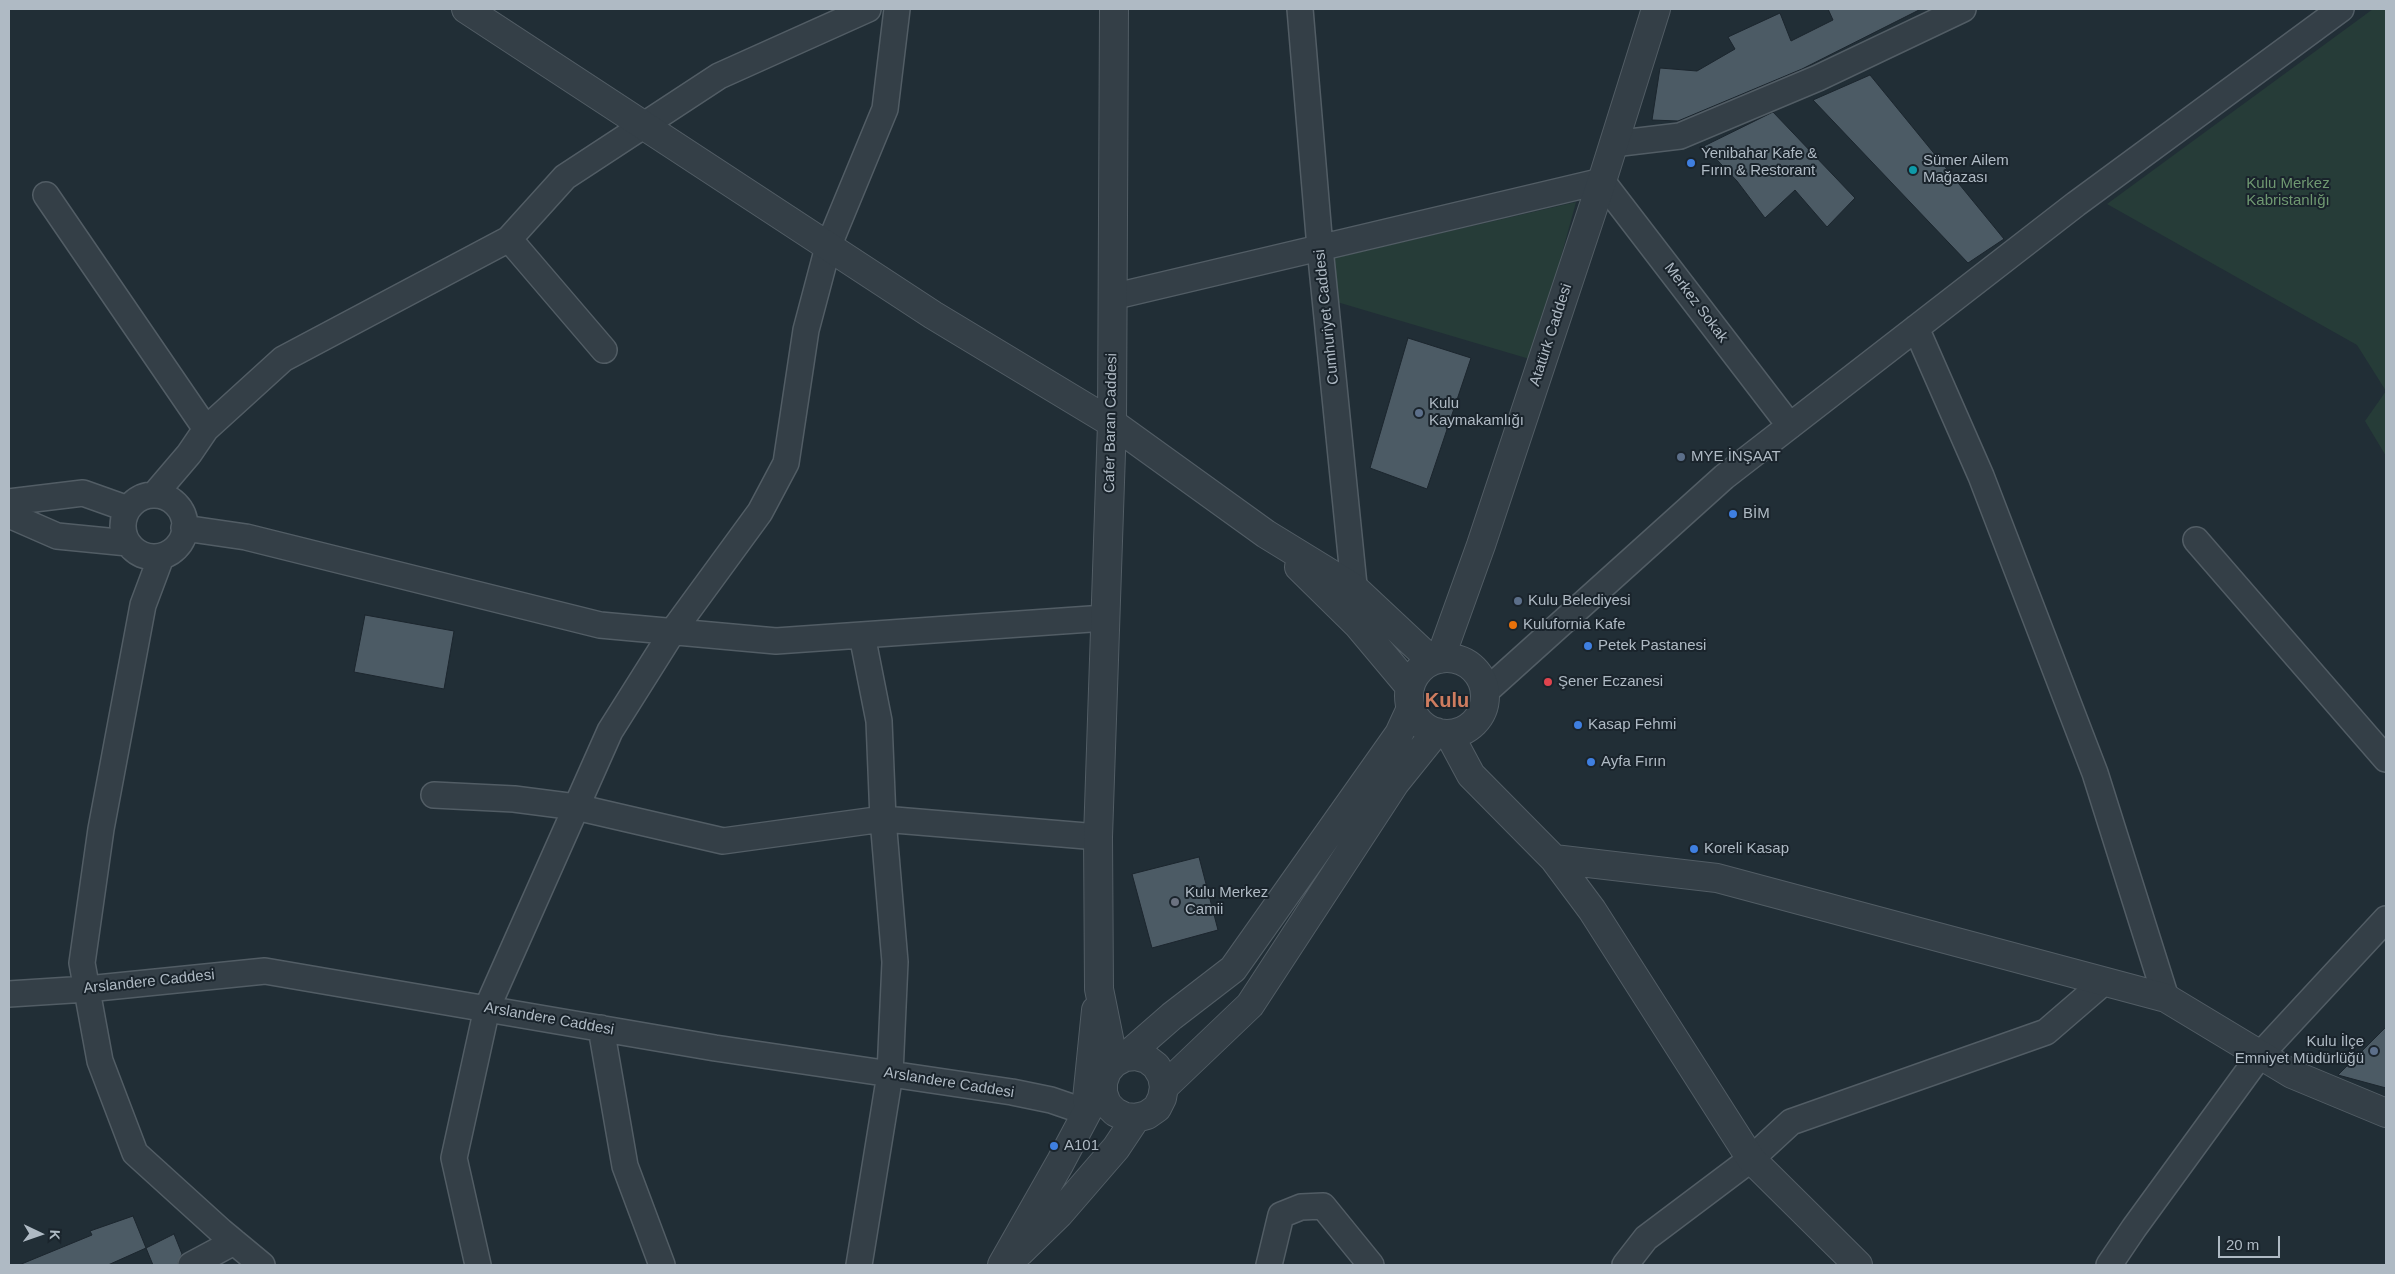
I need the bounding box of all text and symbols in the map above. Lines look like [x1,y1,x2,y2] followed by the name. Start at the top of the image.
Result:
[1701,145,1817,180] place label: Yenibahar Kafe & Fırın & Restorant
[1923,152,2009,187] place label: Sümer Ailem Mağazası
[1685,157,1697,169] marker: Yenibahar Kafe & Fırın & Restorant
[1907,164,1919,176] marker: Sümer Ailem Mağazası
[2246,175,2330,210] park label: Kulu Merkez Kabristanlığı
[1311,248,1343,386] street label: Cumhuriyet Caddesi
[1660,260,1732,346] street label: Merkez Sokak
[1526,281,1576,389] street label: Atatürk Caddesi
[1101,353,1121,493] street label: Cafer Baran Caddesi
[1429,395,1524,430] place label: Kulu Kaymakamlığı
[1413,407,1425,419] marker: Kulu Kaymakamlığı
[1691,448,1781,466] place label: MYE İNŞAAT
[1675,451,1687,463] marker: MYE İNŞAAT
[1743,505,1770,523] place label: BİM
[1727,508,1739,520] marker: BİM
[1528,592,1631,610] place label: Kulu Belediyesi
[1512,595,1524,607] marker: Kulu Belediyesi
[1523,616,1626,634] place label: Kulufornia Kafe
[1507,619,1519,631] marker: Kulufornia Kafe
[1598,637,1706,655] place label: Petek Pastanesi
[1582,640,1594,652] marker: Petek Pastanesi
[1558,673,1663,691] place label: Şener Eczanesi
[1542,676,1554,688] marker: Şener Eczanesi
[1425,689,1469,713] district label: Kulu
[1588,716,1676,734] place label: Kasap Fehmi
[1572,719,1584,731] marker: Kasap Fehmi
[1601,753,1666,771] place label: Ayfa Fırın
[1585,756,1597,768] marker: Ayfa Fırın
[1704,840,1789,858] place label: Koreli Kasap
[1688,843,1700,855] marker: Koreli Kasap
[1185,884,1268,919] place label: Kulu Merkez Camii
[1169,896,1181,908] marker: Kulu Merkez Camii
[83,966,215,998] street label: Arslandere Caddesi
[483,999,615,1039] street label: Arslandere Caddesi
[2235,1033,2364,1068] place label: Kulu İlçe Emniyet Müdürlüğü
[2368,1045,2380,1057] marker: Kulu İlçe Emniyet Müdürlüğü
[883,1064,1015,1102] street label: Arslandere Caddesi
[1064,1137,1099,1155] place label: A101
[1048,1140,1060,1152] marker: A101
[15,1209,65,1259] north arrow
[2220,1226,2282,1258] scale bar
[47,1229,63,1240] text: K
[2226,1236,2259,1253] text: 20 m

